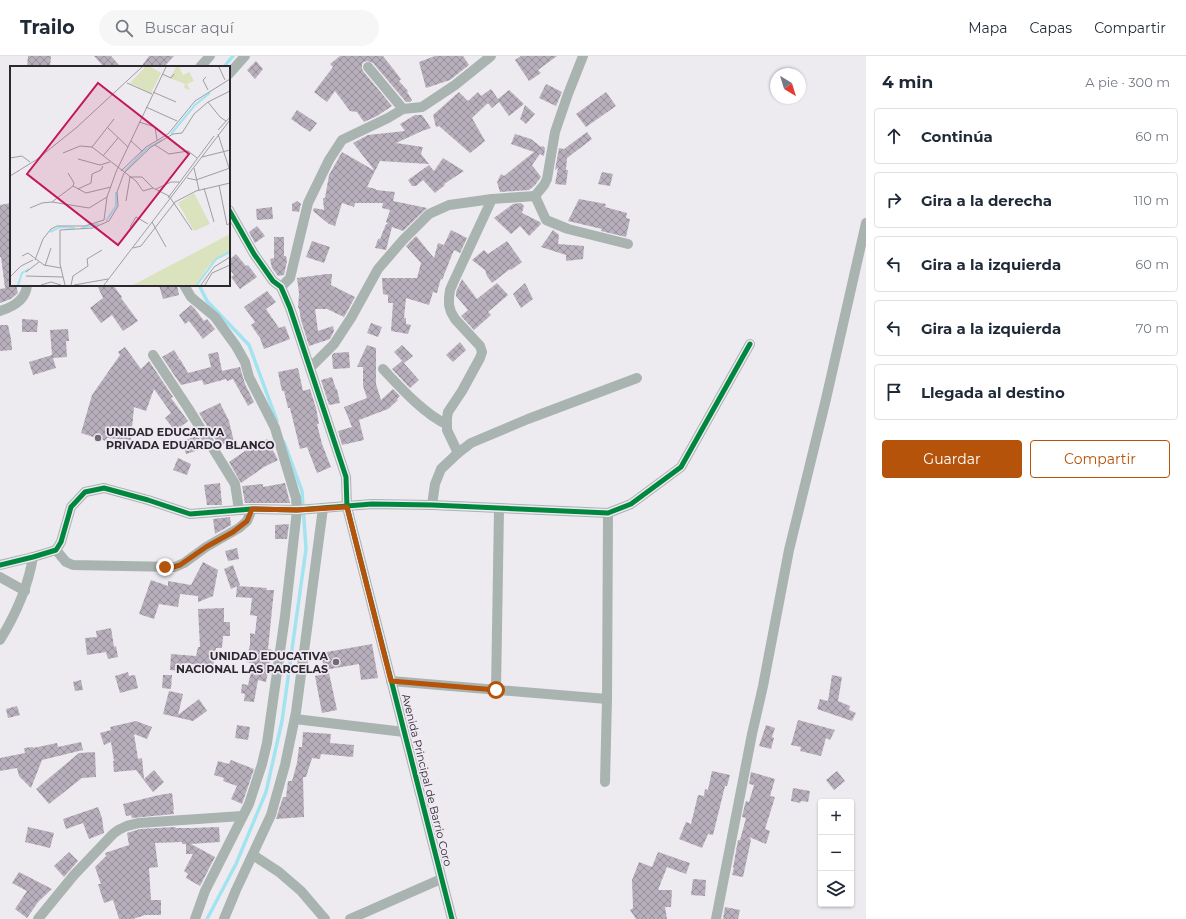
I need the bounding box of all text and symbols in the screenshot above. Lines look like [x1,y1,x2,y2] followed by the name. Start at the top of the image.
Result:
[99,10,379,46] search box
[20,16,75,39] text: Trailo
[113,17,135,39] icon: search
[145,18,234,37] text: Buscar aquí
[968,19,1008,37] text: Mapa
[1030,19,1072,37] text: Capas
[1094,19,1166,37] text: Compartir
[10,66,230,286] inset map
[770,68,806,104] north arrow
[882,72,933,92] text: 4 min
[1085,74,1170,90] text: A pie · 300 m
[883,125,905,147] icon: ahead
[921,127,993,146] text: Continúa
[1135,128,1169,144] text: 60 m
[883,189,905,211] icon: right
[921,191,1052,210] text: Gira a la derecha
[1134,192,1169,208] text: 110 m
[883,253,905,275] icon: left
[921,255,1061,274] text: Gira a la izquierda
[1135,256,1169,272] text: 60 m
[883,317,905,339] icon: left
[921,319,1061,338] text: Gira a la izquierda
[1136,320,1169,336] text: 70 m
[883,381,905,403] icon: arrive
[921,383,1065,402] text: Llegada al destino
[106,425,274,452] place label: UNIDAD EDUCATIVA PRIVADA EDUARDO BLANCO
[93,433,103,443] marker: UNIDAD EDUCATIVA PRIVADA EDUARDO BLANCO
[882,440,1022,478] button: Guardar
[1030,440,1170,478] button: Compartir
[156,558,174,576] route end
[176,649,329,676] place label: UNIDAD EDUCATIVA NACIONAL LAS PARCELAS
[331,657,341,667] marker: UNIDAD EDUCATIVA NACIONAL LAS PARCELAS
[487,681,505,699] route start
[399,692,455,868] street label: Avenida Principal de Barrio Coro
[818,799,854,907] map controls
[818,799,854,835] button: +
[818,835,854,871] button: −
[818,871,854,907] button: layers

